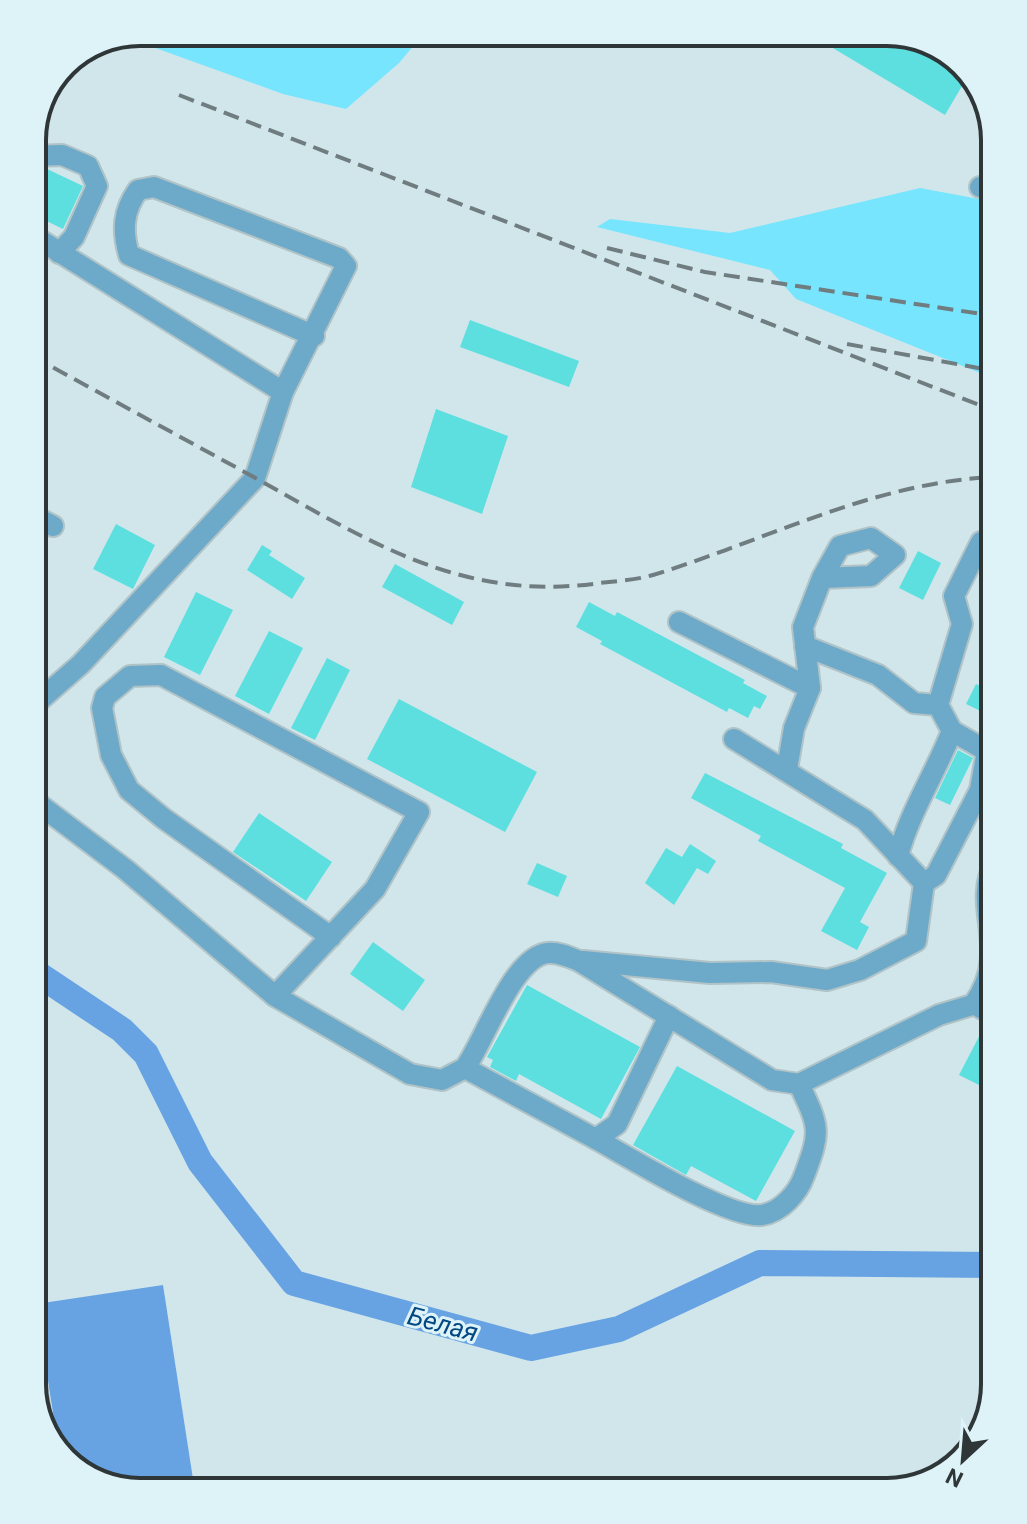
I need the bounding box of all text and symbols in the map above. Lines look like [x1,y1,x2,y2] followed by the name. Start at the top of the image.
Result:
[405,1300,481,1348] water label: Белая
[923,1420,1003,1500] north arrow
[942,1463,967,1492] text: N

